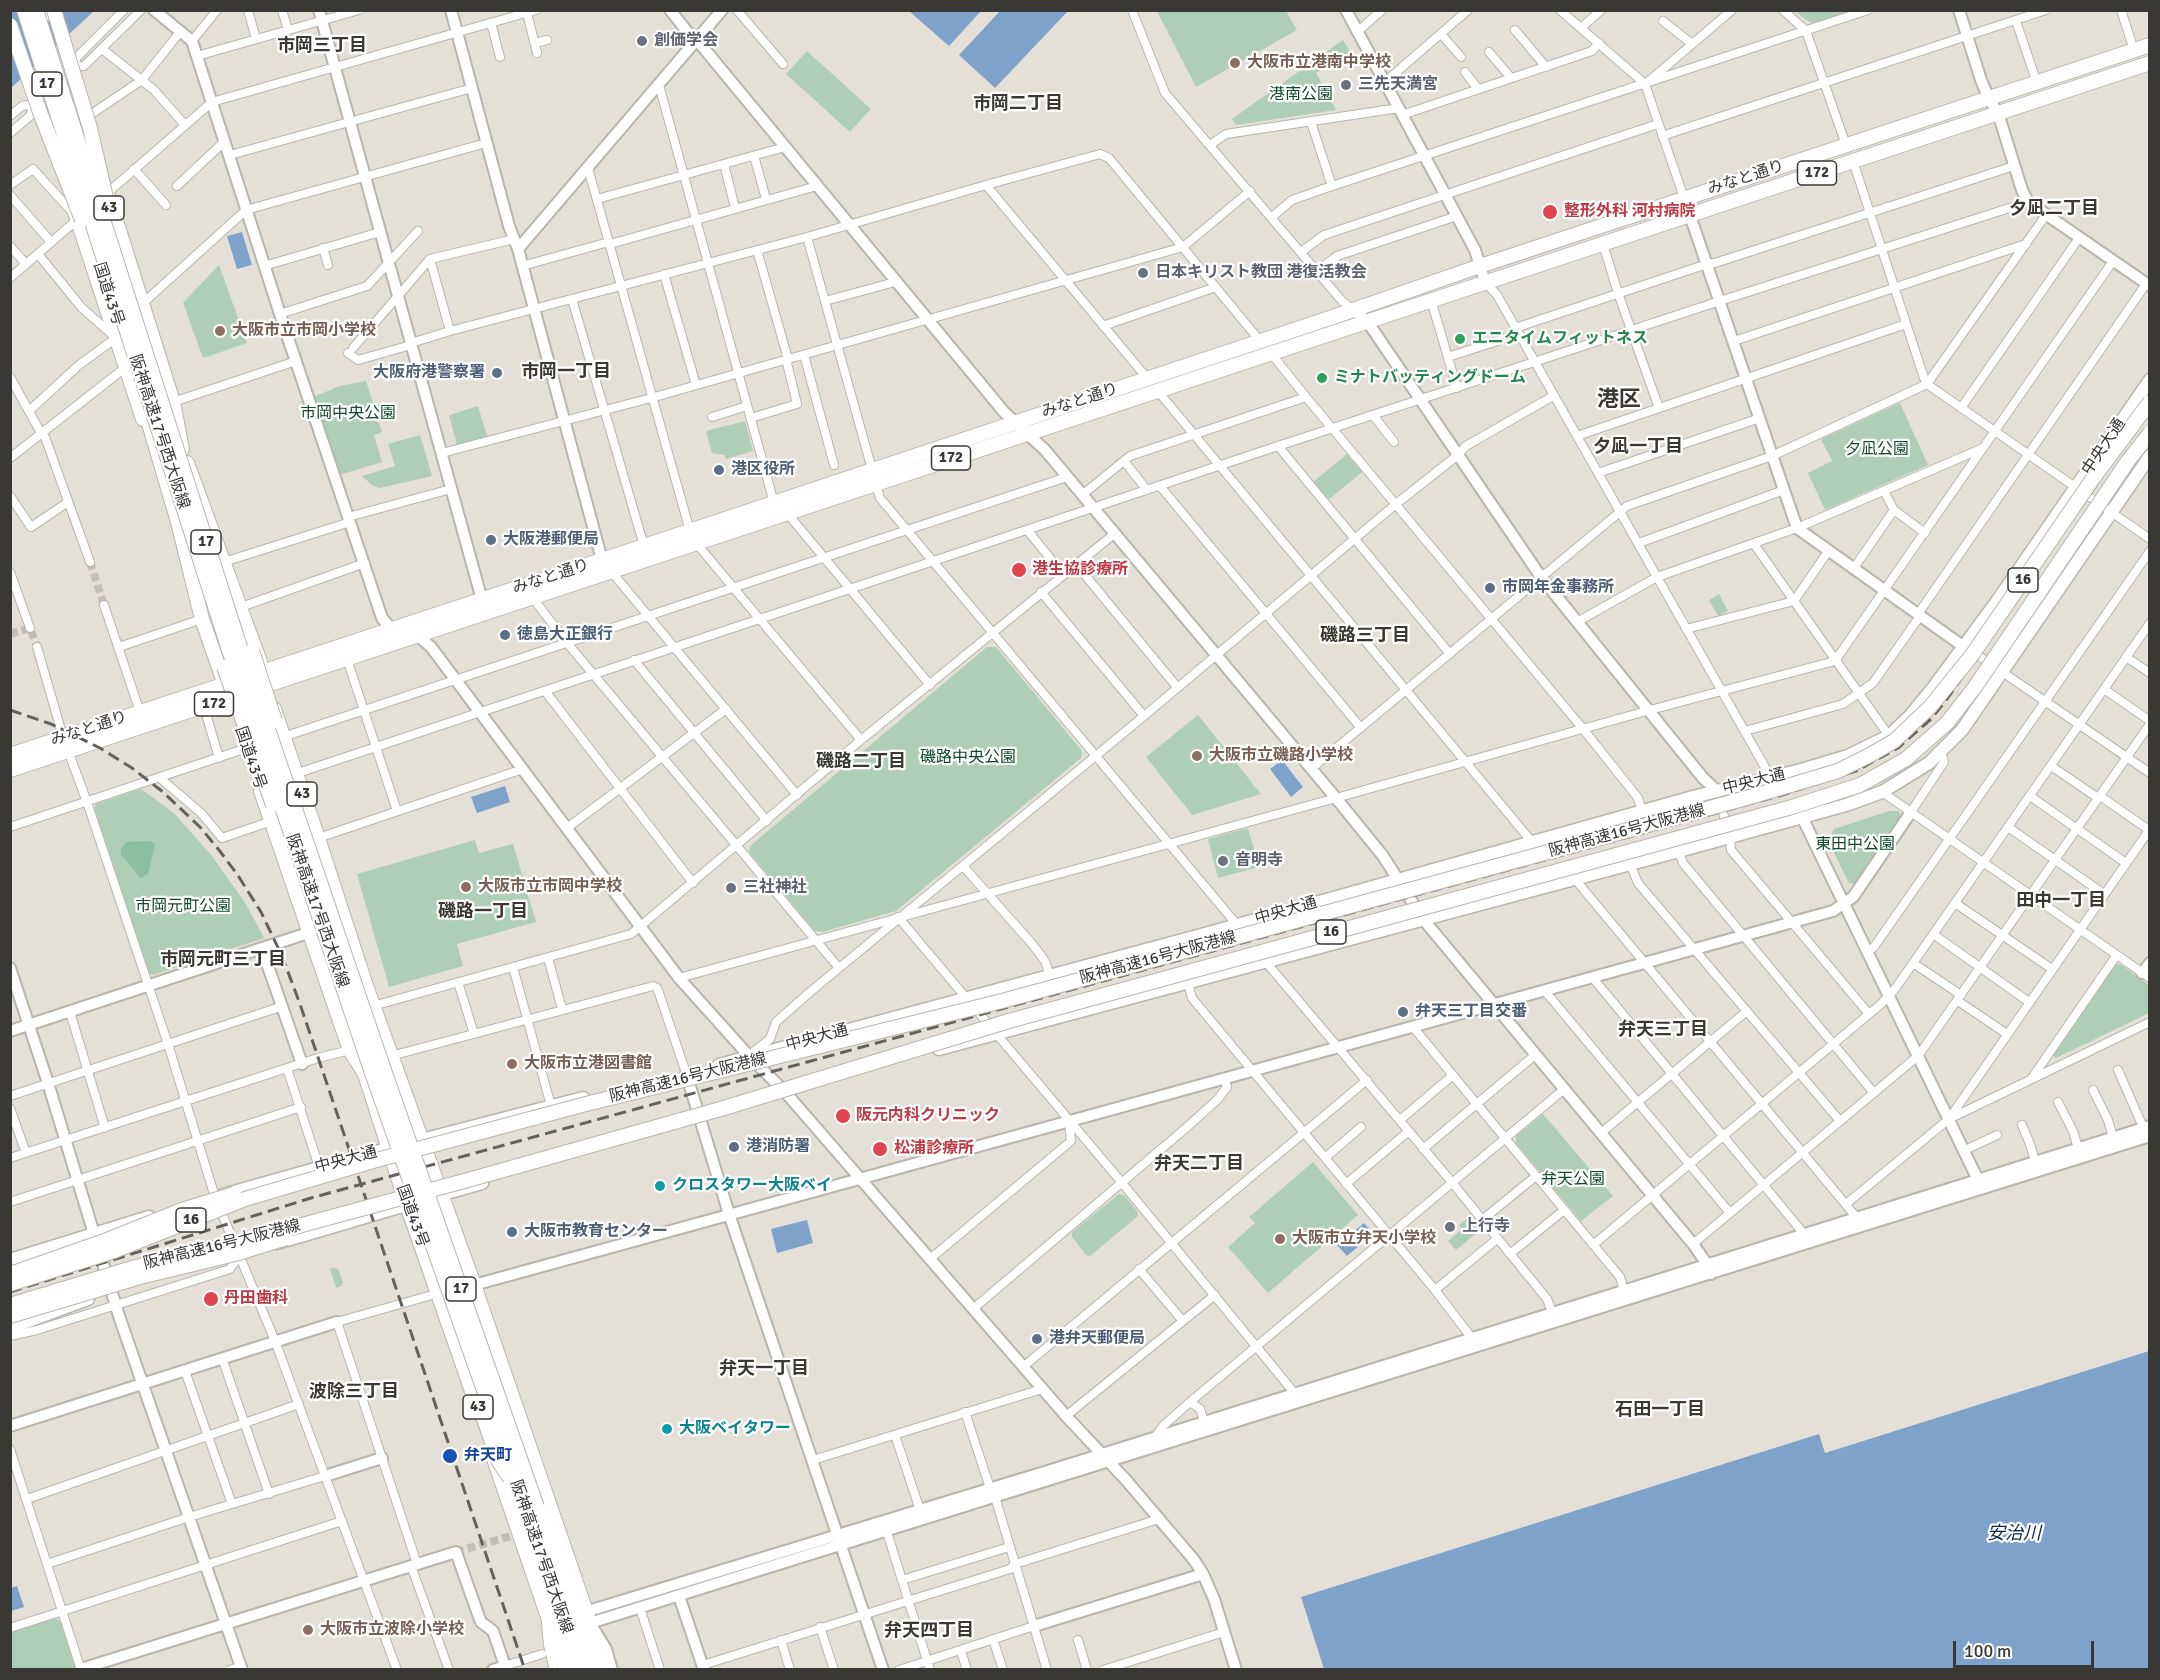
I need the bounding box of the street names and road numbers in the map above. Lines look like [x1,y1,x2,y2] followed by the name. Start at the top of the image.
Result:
[32,72,62,96] road number: 17
[1705,157,1787,199] street label: みなと通り
[1798,161,1836,185] road number: 172
[94,196,124,220] road number: 43
[89,260,127,328] street label: 国道43号
[125,352,193,512] street label: 阪神高速17号西大阪線
[1039,380,1121,422] street label: みなと通り
[2078,415,2130,479] street label: 中央大通
[932,446,970,470] road number: 172
[191,530,221,554] road number: 17
[510,556,592,598] street label: みなと通り
[2008,568,2038,592] road number: 16
[194,692,234,716] road number: 172
[48,708,130,750] street label: みなと通り
[230,724,270,792] street label: 国道43号
[1721,765,1787,799] street label: 中央大通
[287,782,317,806] road number: 43
[1547,801,1707,861] street label: 阪神高速16号大阪港線
[282,832,352,990] street label: 阪神高速17号西大阪線
[1253,893,1319,929] street label: 中央大通
[1316,920,1346,944] road number: 16
[1078,928,1238,988] street label: 阪神高速16号大阪港線
[784,1020,850,1056] street label: 中央大通
[607,1049,769,1107] street label: 阪神高速16号大阪港線
[313,1142,379,1178] street label: 中央大通
[392,1182,432,1250] street label: 国道43号
[176,1208,206,1232] road number: 16
[141,1216,303,1274] street label: 阪神高速16号大阪港線
[446,1277,476,1301] road number: 17
[463,1395,493,1419] road number: 43
[506,1478,576,1636] street label: 阪神高速17号西大阪線

